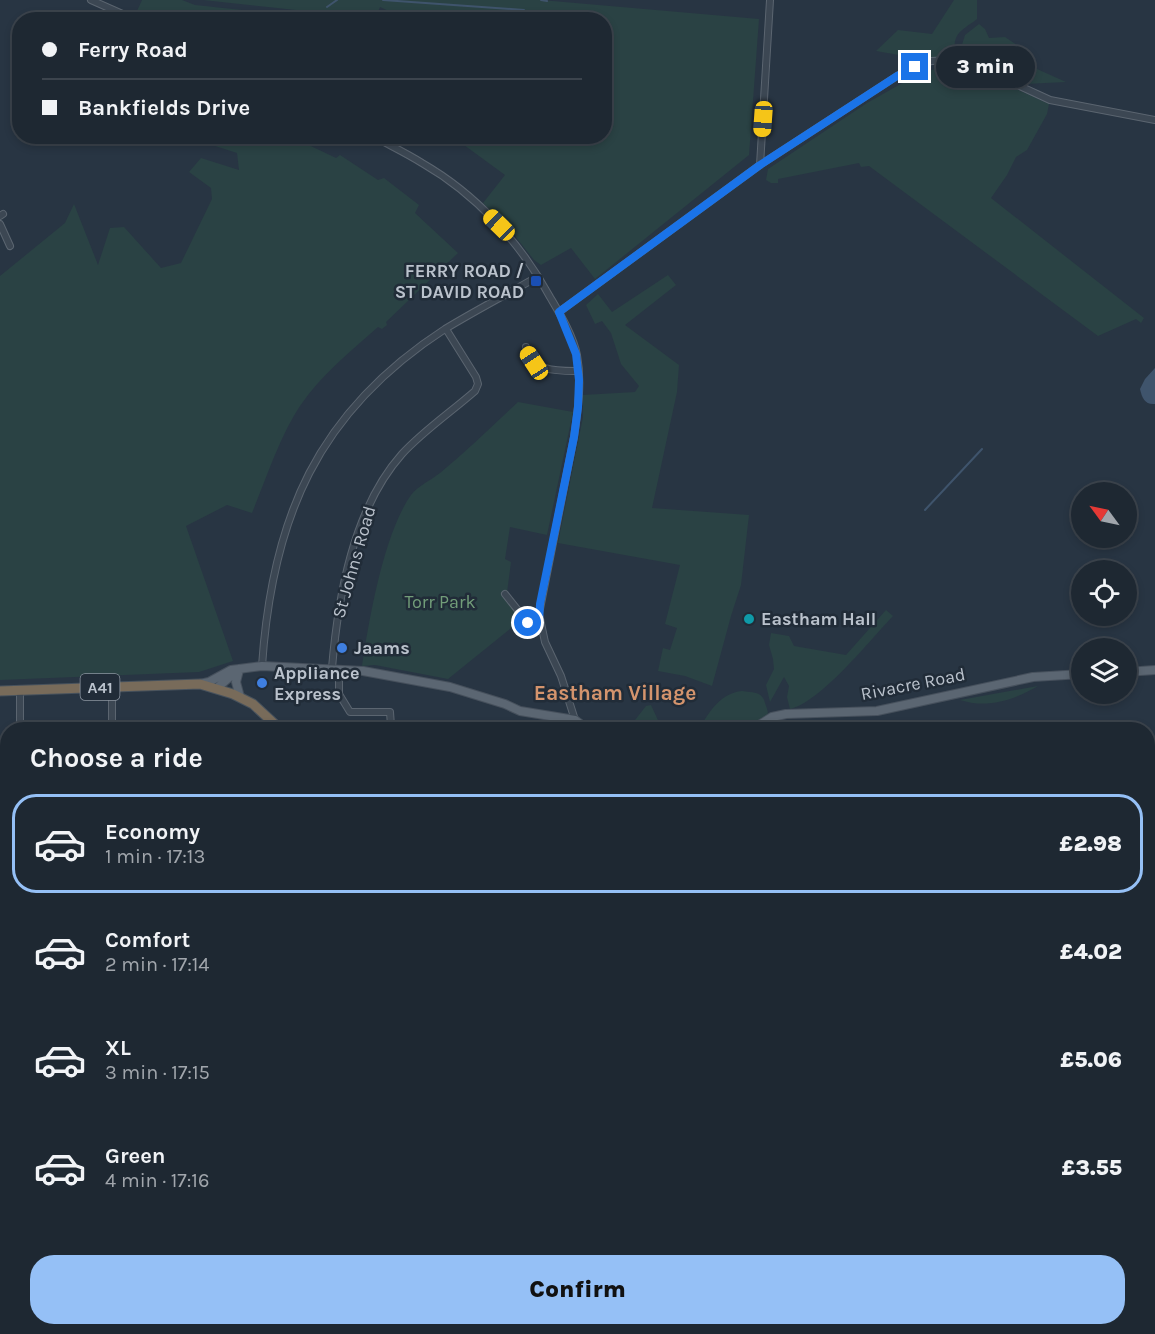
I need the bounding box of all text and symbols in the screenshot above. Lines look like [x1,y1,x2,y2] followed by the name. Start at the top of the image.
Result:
[78,37,188,63] text: Ferry Road
[936,46,1035,88] callout: 3 min
[901,53,928,80] route end
[957,55,1014,78] text: 3 min
[78,95,250,121] text: Bankfields Drive
[753,100,773,138] car
[480,206,518,244] car
[395,260,524,303] place label: FERRY ROAD / ST DAVID ROAD
[529,274,543,288] marker: FERRY ROAD / ST DAVID ROAD
[517,343,551,383] car
[1071,482,1137,548] north arrow
[1071,482,1137,704] map controls
[327,503,381,621] street label: St Johns Road
[1071,560,1137,626] button: locate
[404,591,476,613] park label: Torr Park
[761,608,876,630] place label: Eastham Hall
[514,609,541,636] route start
[742,612,756,626] marker: Eastham Hall
[354,637,410,659] place label: Jaams
[1071,638,1137,704] button: layers
[335,641,349,655] marker: Jaams
[274,662,359,705] place label: Appliance Express
[859,663,967,705] street label: Rivacre Road
[80,674,120,700] road number: A41
[255,676,269,690] marker: Appliance Express
[534,681,696,705] district label: Eastham Village
[30,742,203,774] text: Choose a ride
[33,817,87,871] icon: car
[105,819,200,845] text: Economy
[1059,831,1122,857] text: £2.98
[105,845,205,868] text: 1 min · 17:13
[33,925,87,979] icon: car
[105,927,190,953] text: Comfort
[1060,939,1122,965] text: £4.02
[105,953,210,976] text: 2 min · 17:14
[33,1033,87,1087] icon: car
[105,1035,131,1061] text: XL
[1060,1047,1122,1073] text: £5.06
[105,1061,210,1084] text: 3 min · 17:15
[33,1141,87,1195] icon: car
[105,1143,166,1169] text: Green
[1062,1155,1122,1181] text: £3.55
[105,1169,209,1192] text: 4 min · 17:16
[30,1255,1125,1324] button: Confirm

